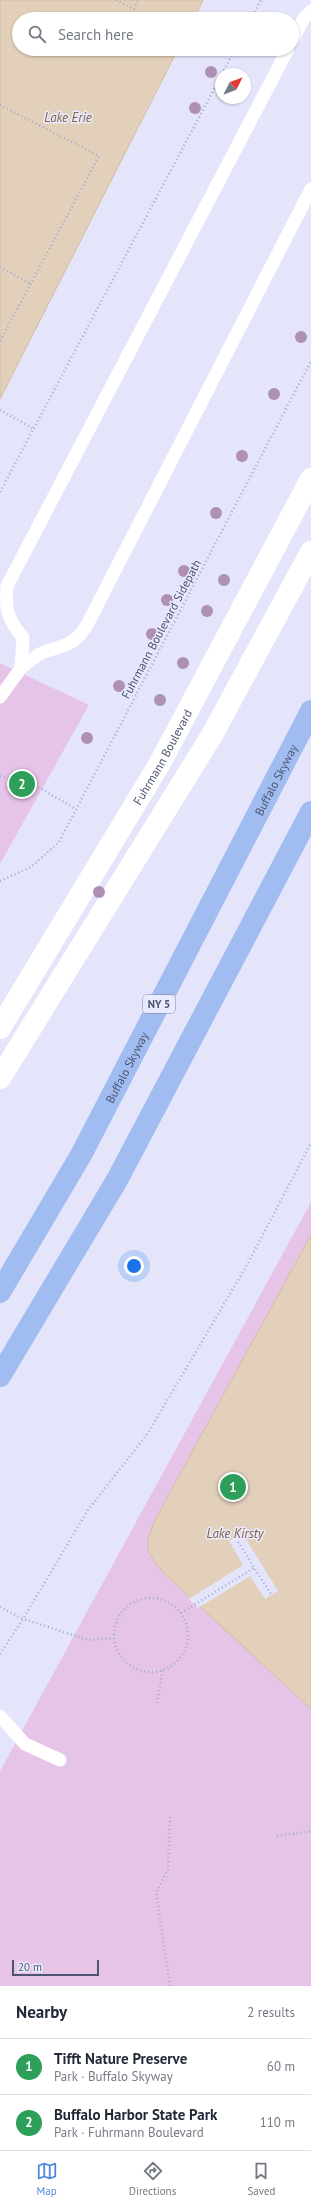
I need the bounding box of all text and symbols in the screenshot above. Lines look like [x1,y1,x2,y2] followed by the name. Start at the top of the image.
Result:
[12,12,299,56] search box
[26,23,48,45] icon: search
[58,25,134,44] text: Search here
[215,68,251,104] north arrow
[44,109,92,126] water label: Lake Erie
[118,557,204,701] street label: Fuhrmann Boulevard Sidepath
[129,707,195,807] street label: Fuhrmann Boulevard
[251,741,300,818] street label: Buffalo Skyway
[9,769,35,799] pin: 2
[143,995,175,1013] road number: NY 5
[102,1029,151,1105] street label: Buffalo Skyway
[124,1256,144,1276] your location
[220,1472,246,1502] pin: 1
[206,1525,265,1542] water label: Lake Kirsty
[12,1958,99,1977] scale bar
[18,1960,42,1974] text: 20 m
[16,2001,67,2023] text: Nearby
[247,2004,295,2021] text: 2 results
[54,2049,187,2068] text: Tifft Nature Preserve
[25,2058,33,2075] text: 1
[267,2058,295,2075] text: 60 m
[54,2068,173,2085] text: Park · Buffalo Skyway
[54,2105,217,2124] text: Buffalo Harbor State Park
[25,2114,33,2131] text: 2
[260,2114,295,2131] text: 110 m
[54,2124,204,2141] text: Park · Fuhrmann Boulevard
[36,2160,58,2198] tab: Map
[129,2160,176,2198] tab: Directions
[247,2160,275,2198] tab: Saved

